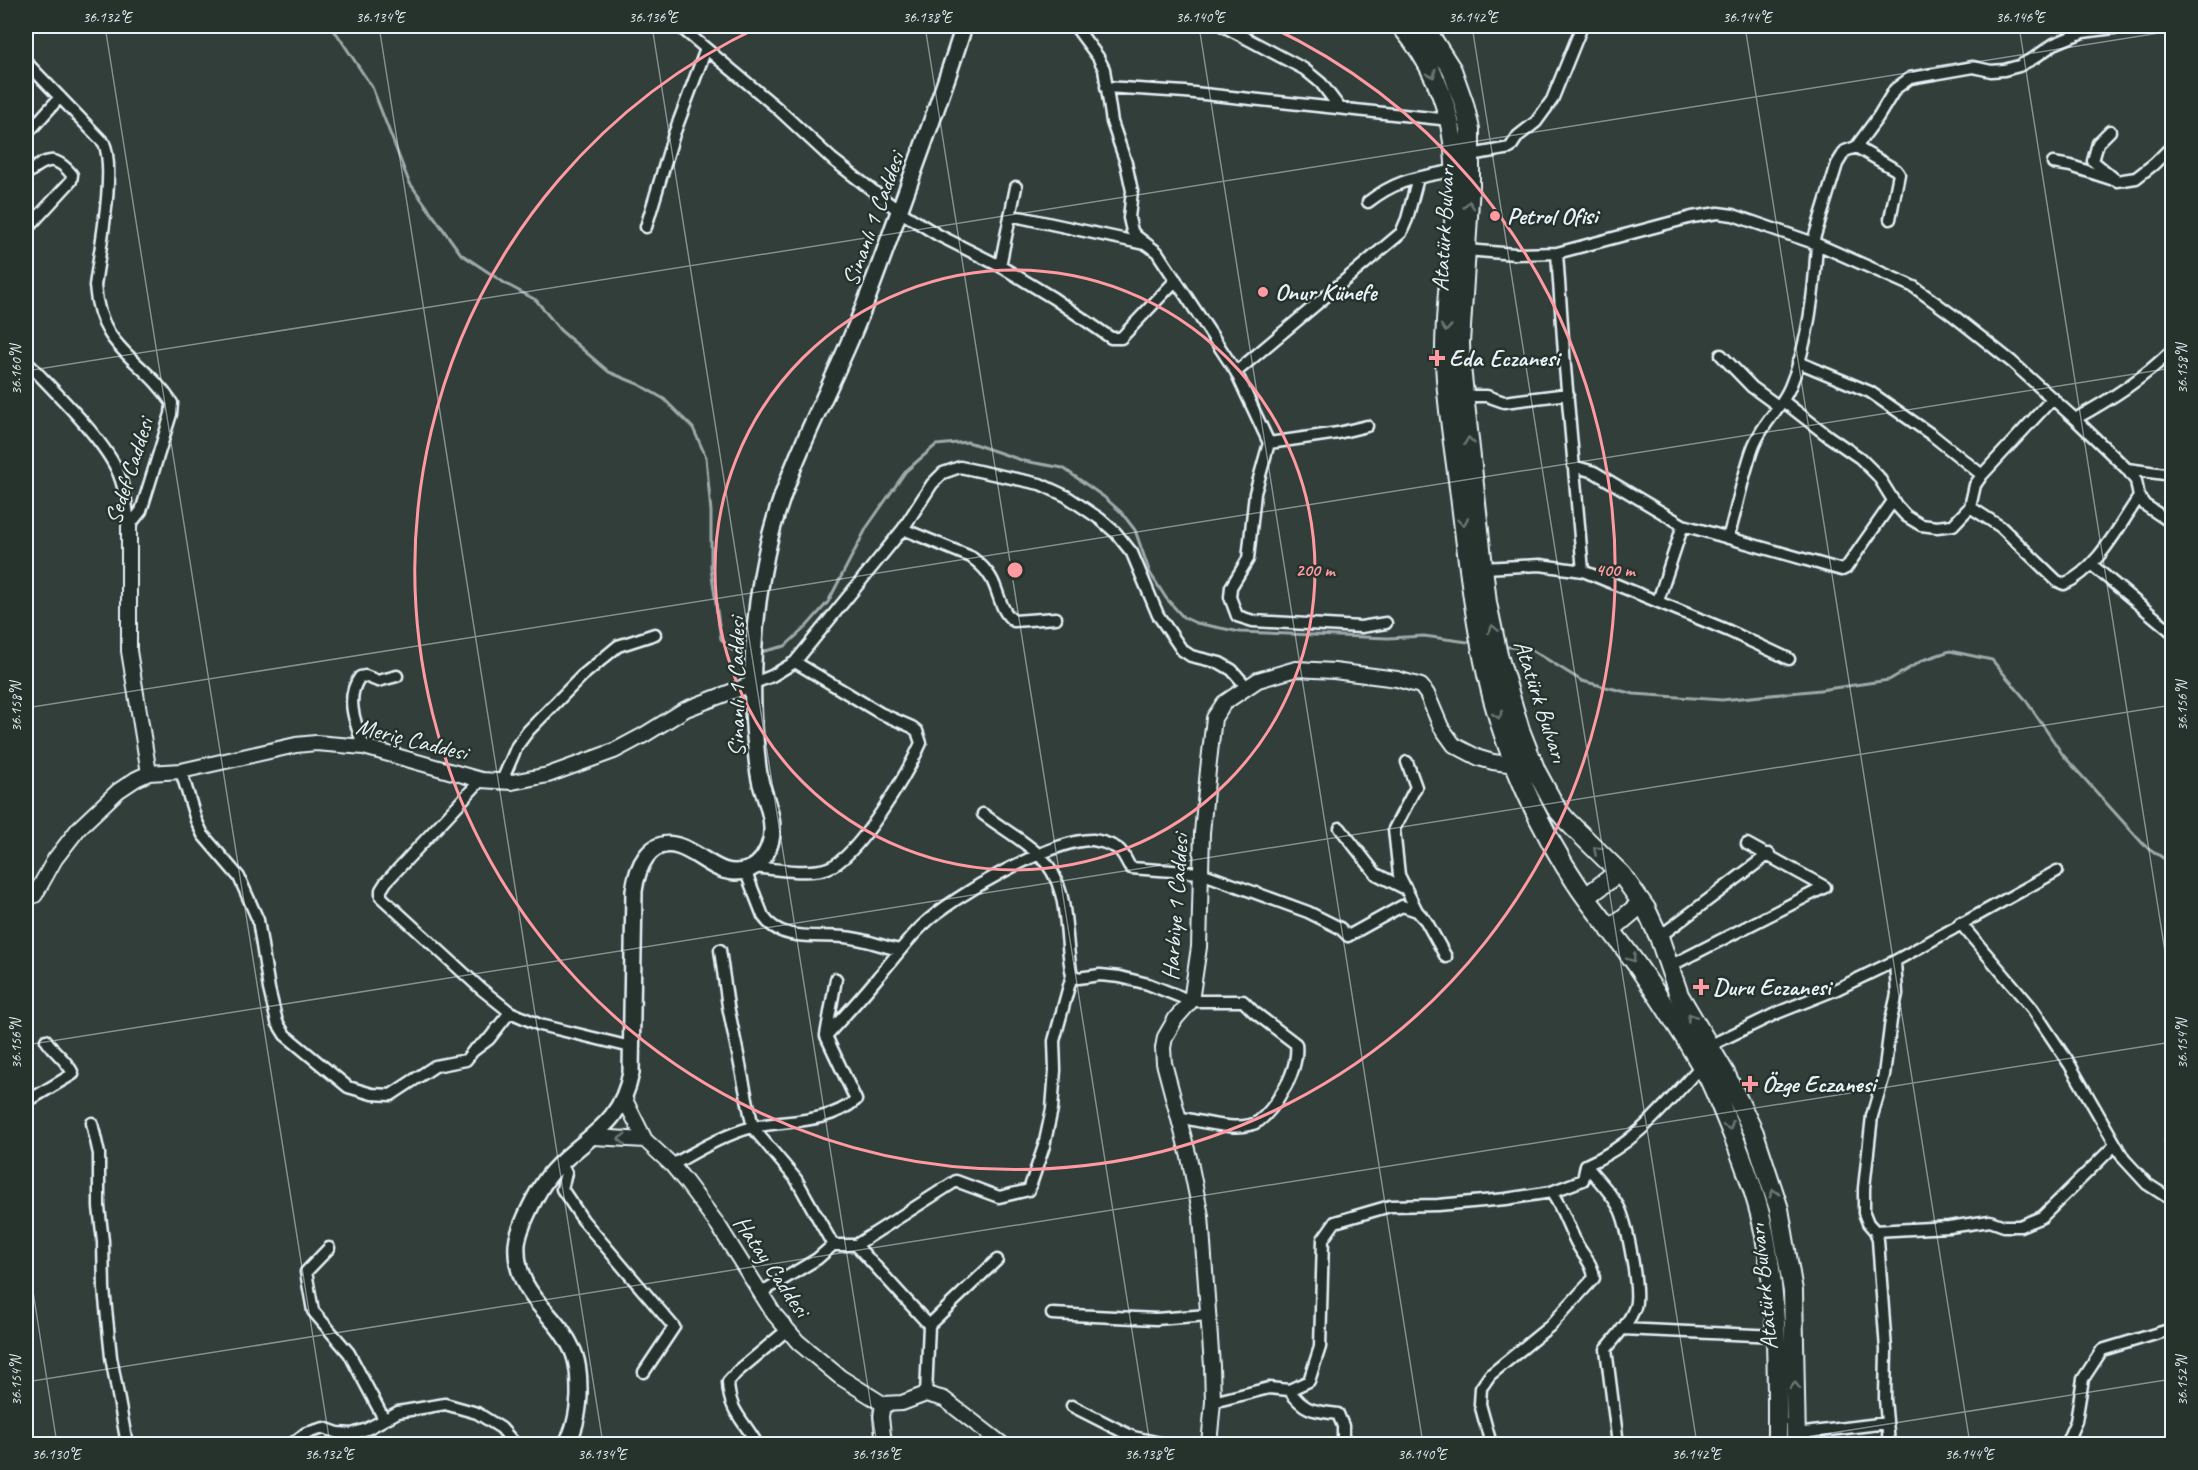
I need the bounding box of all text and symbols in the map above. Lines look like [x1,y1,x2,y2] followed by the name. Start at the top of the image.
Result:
[83,8,134,27] text: 36.132°E
[356,8,407,27] text: 36.134°E
[629,8,680,27] text: 36.136°E
[903,8,954,27] text: 36.138°E
[1176,8,1227,27] text: 36.140°E
[1449,8,1500,27] text: 36.142°E
[1723,8,1774,27] text: 36.144°E
[1996,8,2047,27] text: 36.146°E
[1425,68,1437,79] one-way arrow
[835,145,912,290] street label: Sinanlı 1 Caddesi
[1425,162,1461,292] street label: Atatürk Bulvarı
[1462,200,1475,209] one-way arrow
[1507,201,1601,231] place label: Petrol Ofisi
[1488,209,1502,223] marker: Petrol Ofisi
[1275,277,1379,307] place label: Onur Künefe
[1256,285,1270,299] marker: Onur Künefe
[1440,324,1453,333] one-way arrow
[2173,341,2192,394] text: 36.158°N
[7,342,26,395] text: 36.160°N
[1449,343,1563,373] place label: Eda Eczanesi
[1430,351,1444,365] marker: Eda Eczanesi
[98,412,161,528] street label: Sedef Caddesi
[1463,436,1475,445] one-way arrow
[1456,517,1469,527] one-way arrow
[1296,559,1336,581] text: 200 m
[1596,559,1636,581] text: 400 m
[1005,560,1025,580] centre of rings
[721,614,751,757] street label: Sinanlı 1 Caddesi
[1487,625,1500,635] one-way arrow
[1507,636,1575,767] street label: Atatürk Bulvarı
[2173,678,2192,731] text: 36.156°N
[7,679,26,732] text: 36.158°N
[1491,709,1503,720] one-way arrow
[353,711,474,768] street label: Meriç Caddesi
[1155,829,1195,981] street label: Harbiye 1 Caddesi
[1594,846,1604,857] one-way arrow
[1624,952,1635,963] one-way arrow
[1713,972,1834,1002] place label: Duru Eczanesi
[1694,980,1708,994] marker: Duru Eczanesi
[1687,1013,1699,1023] one-way arrow
[7,1016,26,1069] text: 36.156°N
[2173,1016,2192,1069] text: 36.154°N
[1762,1069,1879,1099] place label: Özge Eczanesi
[1743,1077,1757,1091] marker: Özge Eczanesi
[1722,1120,1734,1131] one-way arrow
[617,1132,626,1145] one-way arrow
[1769,1188,1781,1199] one-way arrow
[727,1209,818,1325] street label: Hatay Caddesi
[1741,1221,1785,1352] street label: Atatürk Bulvarı
[7,1353,26,1406] text: 36.154°N
[2173,1353,2192,1406] text: 36.152°N
[1789,1382,1801,1391] one-way arrow
[32,1445,83,1464] text: 36.130°E
[305,1445,356,1464] text: 36.132°E
[578,1445,629,1464] text: 36.134°E
[852,1445,903,1464] text: 36.136°E
[1125,1445,1176,1464] text: 36.138°E
[1398,1445,1449,1464] text: 36.140°E
[1672,1445,1723,1464] text: 36.142°E
[1945,1445,1996,1464] text: 36.144°E

